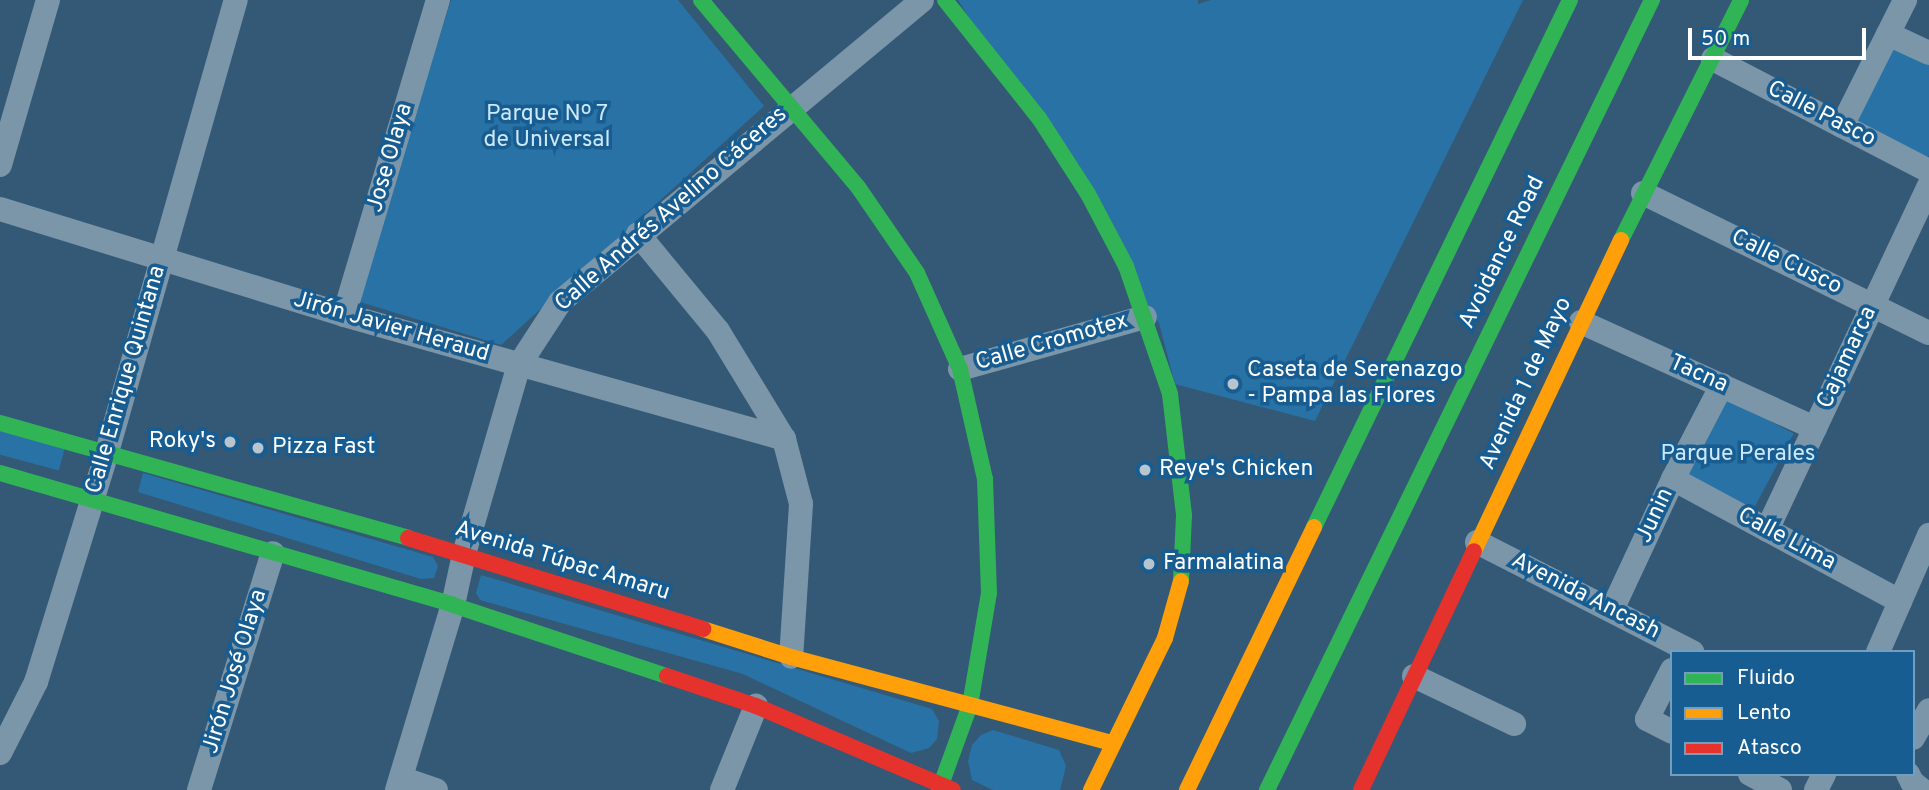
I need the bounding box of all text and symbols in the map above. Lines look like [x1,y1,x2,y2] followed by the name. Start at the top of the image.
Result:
[1691,14,1870,58] scale bar
[1701,26,1750,53] text: 50 m
[1762,76,1880,154] street label: Calle Pasco
[362,100,420,216] street label: Jose Olaya
[483,101,611,155] park label: Parque Nº 7 de Universal
[550,101,794,319] street label: Calle Andrés Avelino Cáceres
[1454,172,1552,334] street label: Avoidance Road
[1726,224,1846,302] street label: Calle Cusco
[81,263,173,497] street label: Calle Enrique Quintana
[290,287,492,369] street label: Jirón Javier Heraud
[1475,293,1579,475] street label: Avenida 1 de Mayo
[1812,302,1884,414] street label: Cajamarca
[973,308,1131,378] street label: Calle Cromotex
[1664,350,1732,400] street label: Tacna
[1247,357,1463,411] place label: Caseta de Serenazgo - Pampa las Flores
[1225,376,1241,392] marker: Caseta de Serenazgo - Pampa las Flores
[149,428,216,456] place label: Roky's
[222,434,238,450] marker: Roky's
[272,434,375,462] place label: Pizza Fast
[250,440,266,456] marker: Pizza Fast
[1660,441,1816,469] park label: Parque Perales
[1159,456,1313,484] place label: Reye's Chicken
[1137,462,1153,478] marker: Reye's Chicken
[1631,484,1681,548] street label: Junin
[1732,503,1840,577] street label: Calle Lima
[450,516,674,608] street label: Avenida Túpac Amaru
[1506,547,1664,647] street label: Avenida Ancash
[1163,550,1284,578] place label: Farmalatina
[1141,556,1157,572] marker: Farmalatina
[198,587,274,757] street label: Jirón José Olaya
[1670,650,1915,776] legend
[1737,665,1795,692] text: Fluido
[1737,700,1791,727] text: Lento
[1737,735,1802,762] text: Atasco

